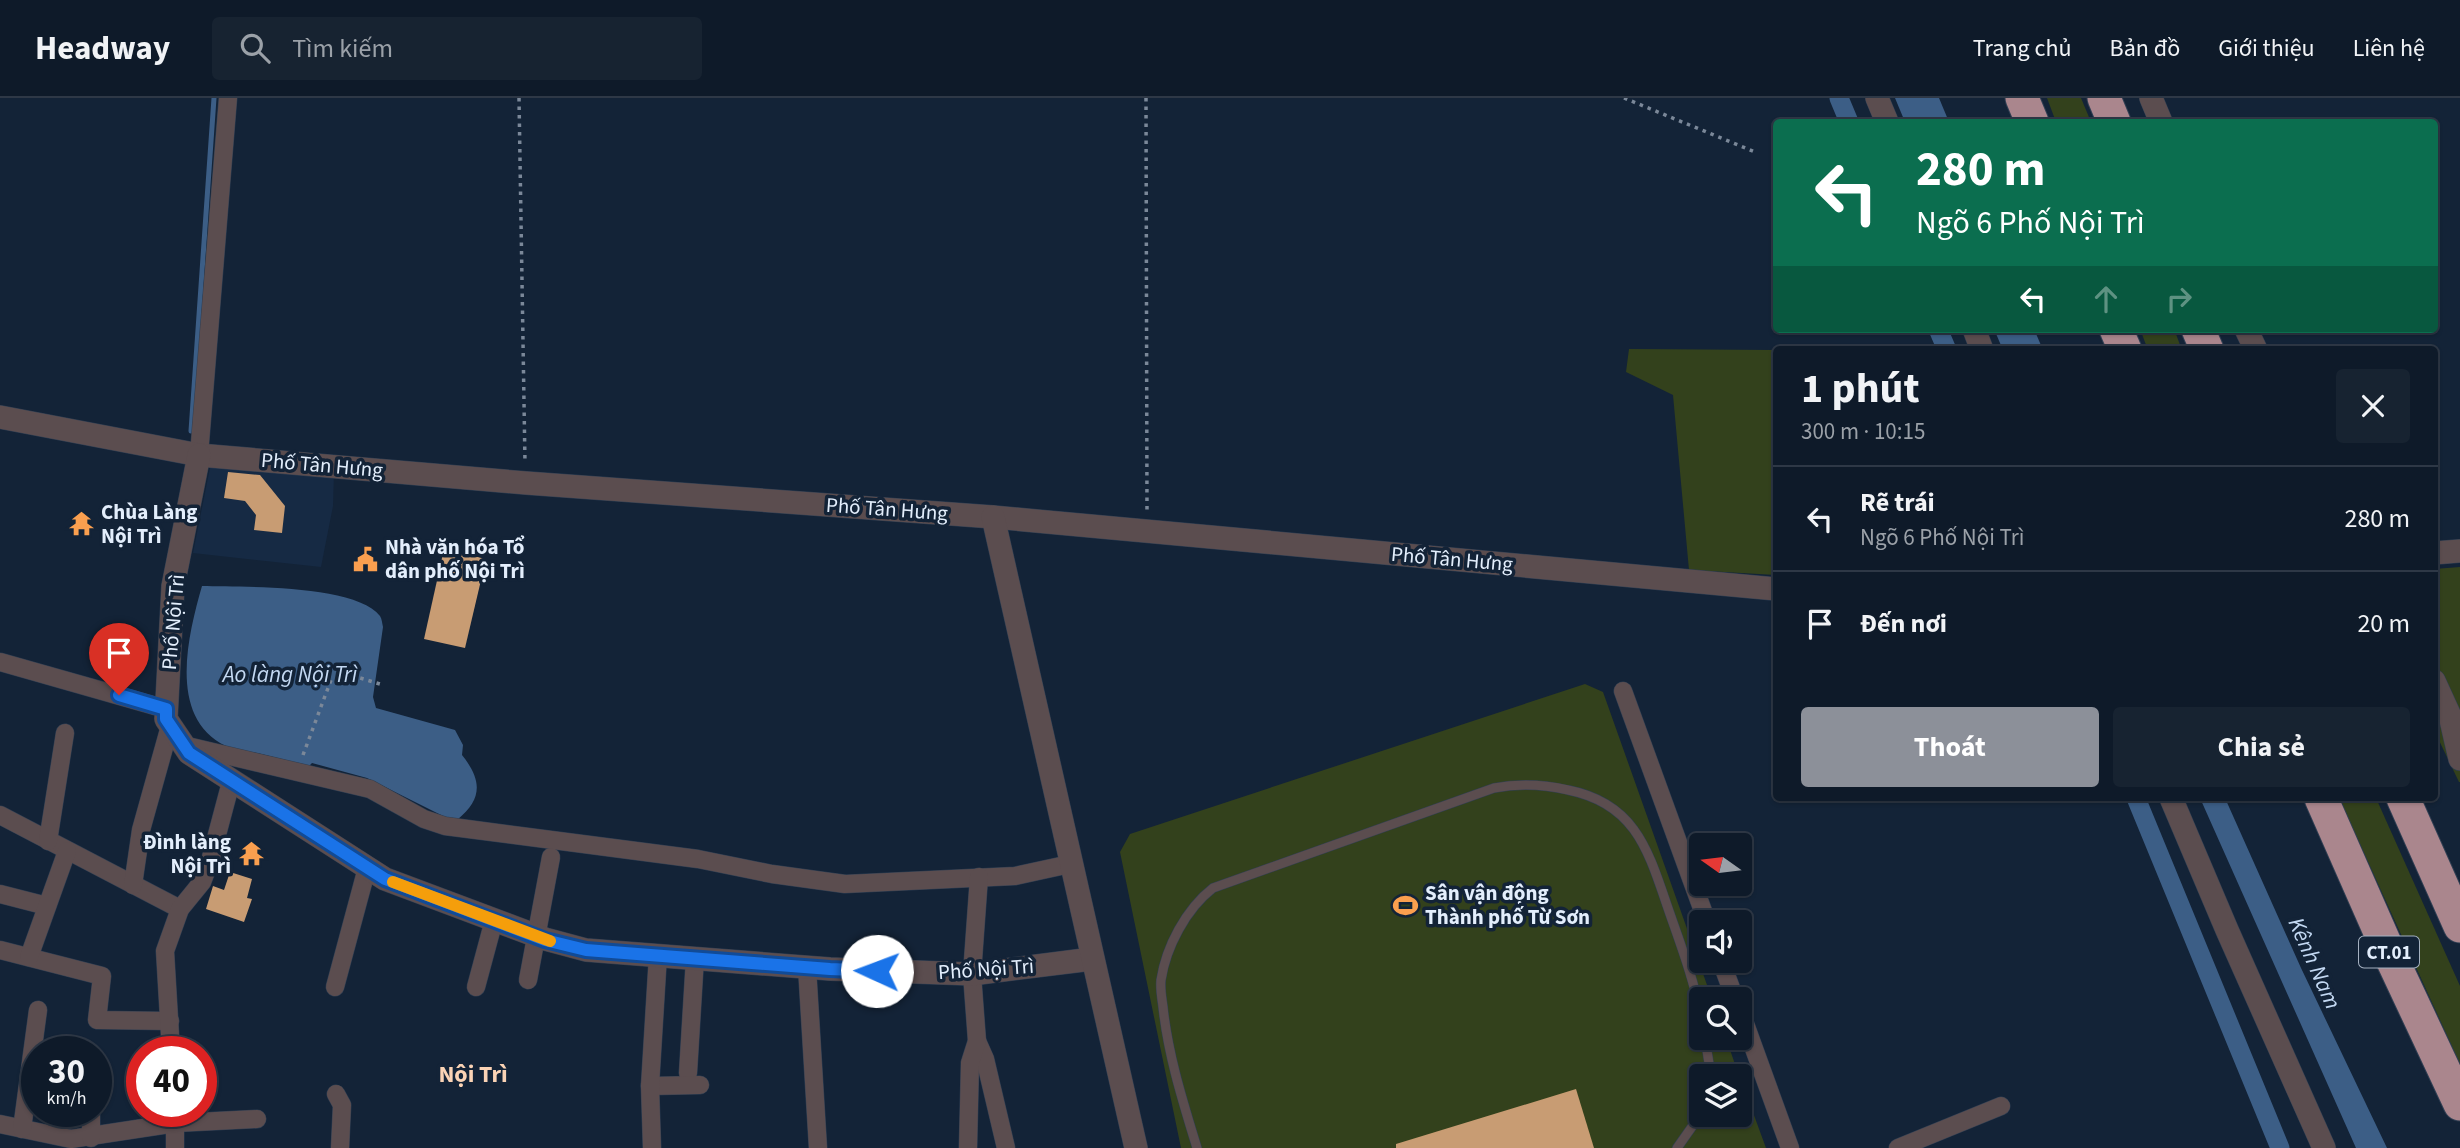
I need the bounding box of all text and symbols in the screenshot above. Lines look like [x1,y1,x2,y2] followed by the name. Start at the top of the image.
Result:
[212,17,702,80] search box
[35,25,170,72] text: Headway
[236,29,274,67] icon: search
[292,30,393,67] text: Tìm kiếm
[1973,31,2072,66] text: Trang chủ
[2110,31,2180,66] text: Bản đồ
[2218,31,2315,66] text: Giới thiệu
[2353,31,2425,66] text: Liên hệ
[1916,135,2045,205] text: 280 m
[1801,147,1892,238] icon: left
[1916,200,2145,246] text: Ngõ 6 Phố Nội Trì
[2014,280,2052,318] icon: left
[2087,280,2125,318] icon: ahead
[2160,280,2198,318] icon: right
[1801,359,1920,419] text: 1 phút
[2336,369,2410,443] button: close
[1801,415,1925,448] text: 300 m · 10:15
[260,445,385,485] street label: Phố Tân Hưng
[1860,484,1935,521] text: Rẽ trái
[825,490,949,528] street label: Phố Tân Hưng
[101,497,198,551] place label: Chùa Làng Nội Trì
[1801,500,1839,538] icon: left
[2344,500,2410,537] text: 280 m
[67,510,95,538] temple icon: Chùa Làng Nội Trì
[1860,521,2024,554] text: Ngõ 6 Phố Nội Trì
[385,532,525,586] place label: Nhà văn hóa Tổ dân phố Nội Trì
[1390,539,1515,579] street label: Phố Tân Hưng
[351,545,379,573] public building icon: Nhà văn hóa Tổ dân phố Nội Trì
[154,573,192,671] street label: Phố Nội Trì
[1801,605,1839,643] icon: arrive
[1860,605,1947,642] text: Đến nơi
[2357,605,2410,642] text: 20 m
[89,623,149,695] pin
[100,634,138,672] icon: arrive
[221,658,358,691] water label: Ao làng Nội Trì
[1801,707,2099,787] button: Thoát
[2113,707,2410,787] button: Chia sẻ
[143,827,231,881] place label: Đình làng Nội Trì
[1689,833,1752,896] north arrow
[1689,833,1752,1127] map controls
[237,840,265,868] temple icon: Đình làng Nội Trì
[1425,878,1590,932] place label: Sân vận động Thành phố Từ Sơn
[1391,891,1419,919] sports icon: Sân vận động Thành phố Từ Sơn
[1689,910,1752,973] button: sound
[2280,912,2349,1014] water label: Kênh Nam
[840,934,914,1008] position arrow
[2359,936,2419,968] road number: CT.01
[937,951,1035,987] street label: Phố Nội Trì
[1689,987,1752,1050] button: search
[126,1036,217,1127] speed limit sign: 40
[48,1047,85,1097] text: 30
[438,1057,508,1092] district label: Nội Trì
[1689,1064,1752,1127] button: layers
[47,1086,86,1111] text: km/h

